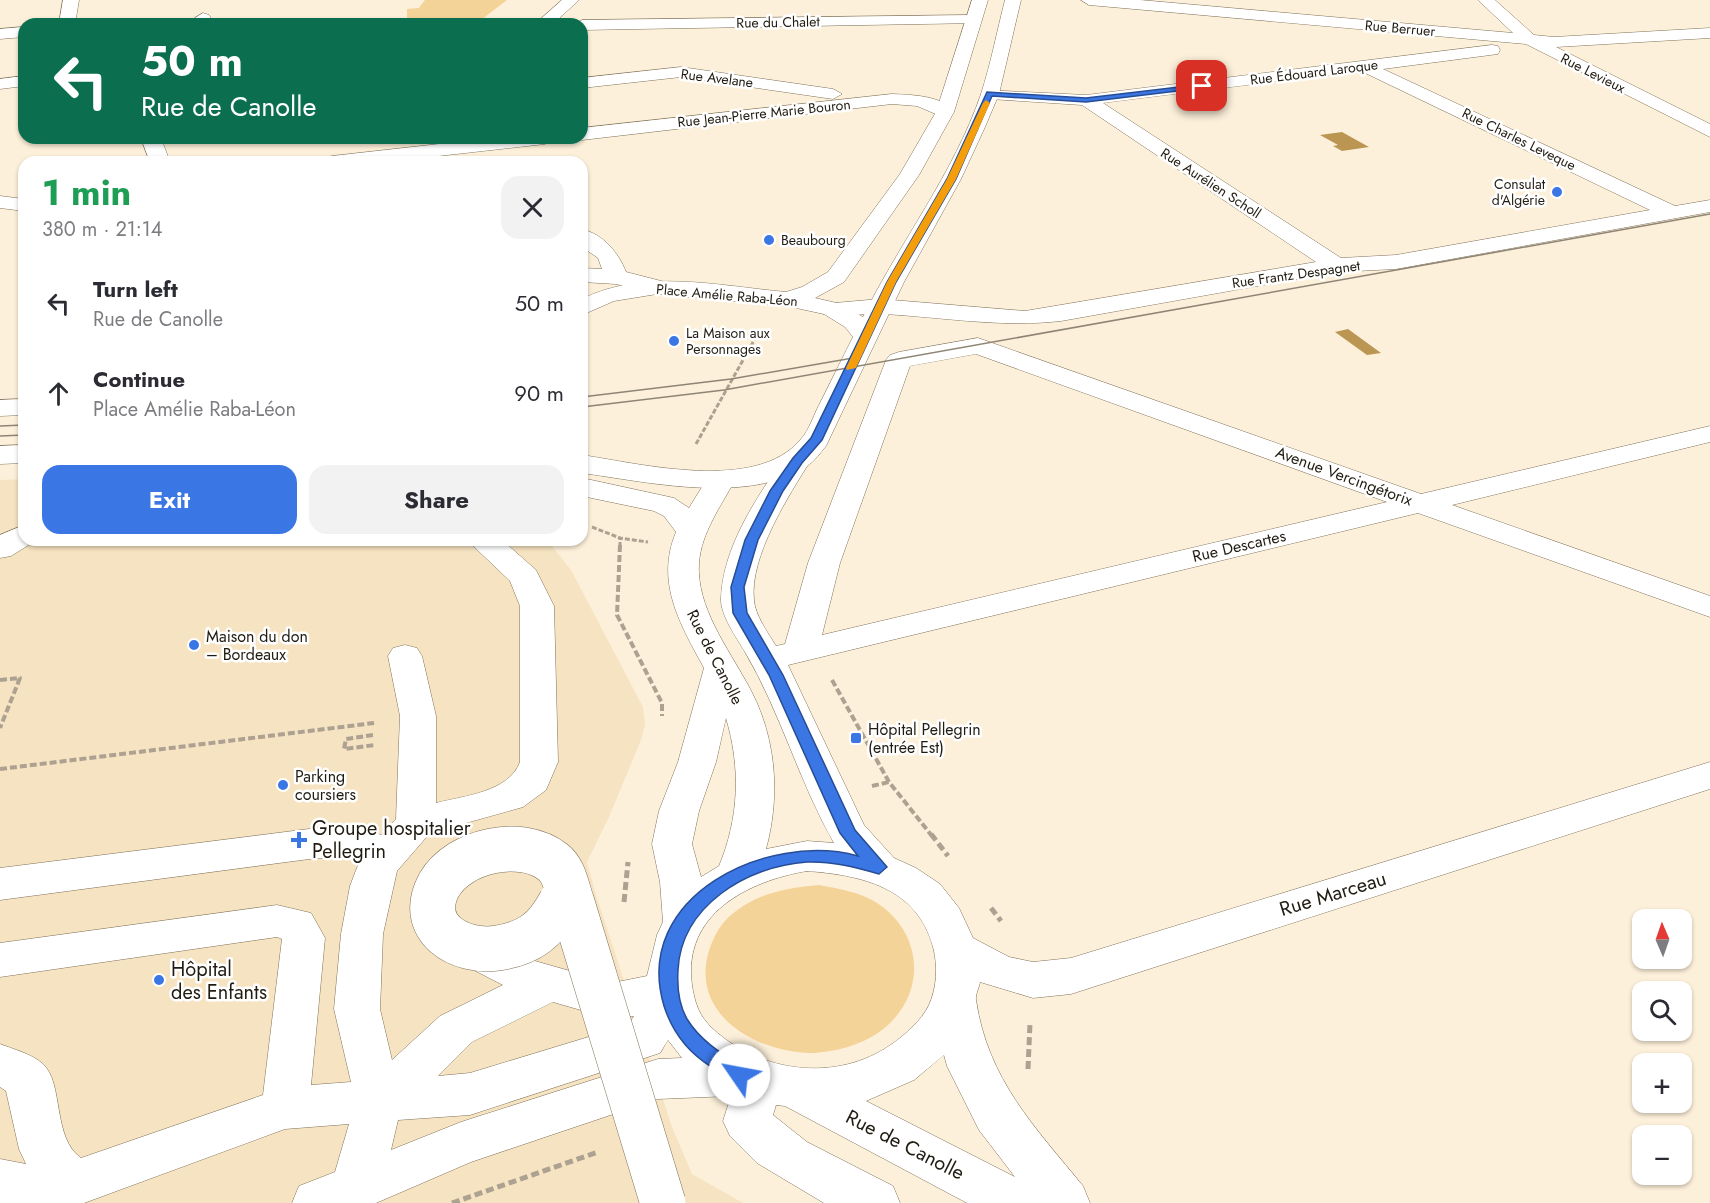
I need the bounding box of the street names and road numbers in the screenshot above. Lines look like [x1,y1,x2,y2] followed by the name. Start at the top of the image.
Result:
[736,11,821,33] street label: Rue du Chalet
[1364,15,1436,41] street label: Rue Berruer
[1557,48,1629,98] street label: Rue Levieux
[1249,54,1379,90] street label: Rue Édouard Laroque
[680,64,754,92] street label: Rue Avelane
[677,94,851,132] street label: Rue Jean-Pierre Marie Bouron
[1459,103,1579,175] street label: Rue Charles Leveque
[1157,143,1265,223] street label: Rue Aurélien Scholl
[1231,255,1362,293] street label: Rue Frantz Despagnet
[655,279,799,311] street label: Place Amélie Raba-Léon
[1272,441,1416,512] street label: Avenue Vercingétorix
[1190,524,1288,568] street label: Rue Descartes
[681,605,749,709] street label: Rue de Canolle
[1276,864,1390,924] street label: Rue Marceau
[841,1103,969,1187] street label: Rue de Canolle

